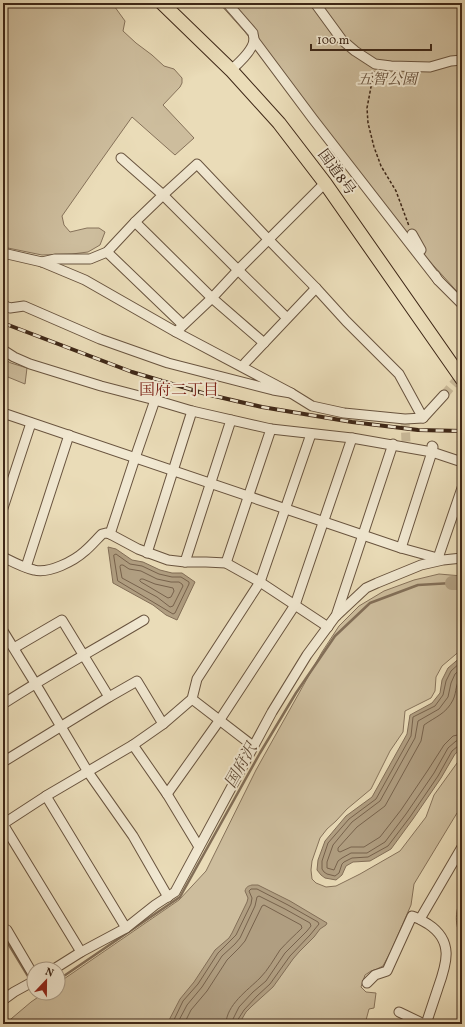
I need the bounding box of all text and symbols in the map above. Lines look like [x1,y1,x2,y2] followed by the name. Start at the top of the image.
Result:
[311,26,431,52] scale bar
[317,33,350,49] text: 100 m
[357,70,420,91] park label: 五智公園
[312,145,360,200] street label: 国道8号
[139,380,219,402] district label: 国府二丁目
[220,738,264,792] water label: 国府沢
[26,961,66,1001] north arrow
[43,965,56,982] text: N

